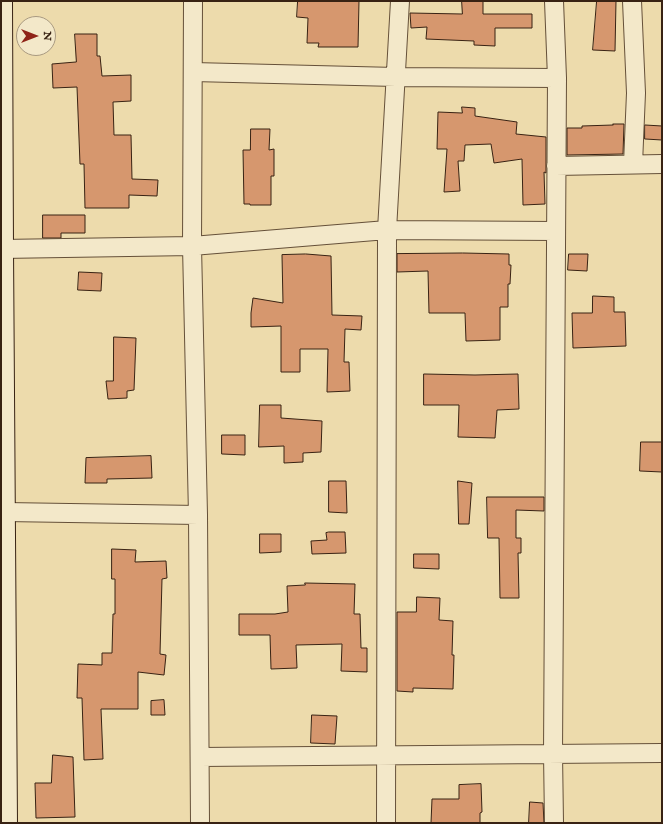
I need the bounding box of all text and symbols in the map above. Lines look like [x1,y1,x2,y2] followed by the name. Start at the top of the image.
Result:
[16,16,56,56] north arrow
[40,31,54,41] text: N

